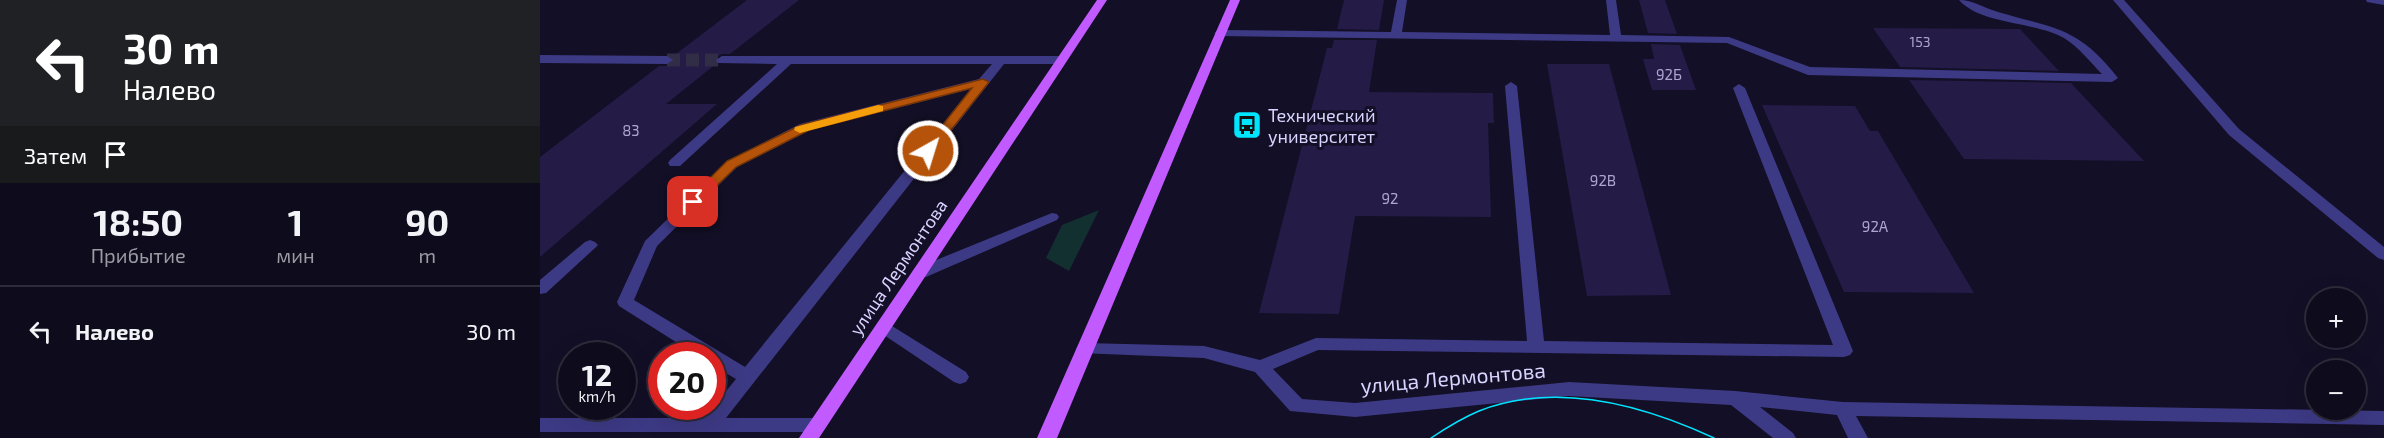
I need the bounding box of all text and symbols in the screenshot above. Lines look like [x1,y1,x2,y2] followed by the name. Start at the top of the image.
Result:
[123,22,219,72] text: 30 m
[24,24,102,102] icon: left
[1910,33,1930,50] house number: 153
[1656,65,1682,83] house number: 92Б
[123,73,216,105] text: Налево
[1268,104,1375,147] place label: Технический университет
[1231,109,1263,141] bus stop icon: Технический университет
[896,119,960,183] position arrow
[622,121,640,139] house number: 83
[99,138,132,171] icon: arrive
[24,142,87,168] text: Затем
[1590,171,1616,189] house number: 92В
[667,176,718,227] pin
[676,185,709,218] icon: arrive
[1381,189,1399,207] house number: 92
[844,195,952,339] street label: улица Лермонтова
[93,200,183,243] text: 18:50
[288,200,303,243] text: 1
[405,200,449,243] text: 90
[1862,217,1889,235] house number: 92А
[91,243,186,267] text: Прибытие
[276,243,315,267] text: мин
[419,243,436,267] text: m
[2306,288,2366,420] map controls
[2306,288,2366,348] button: +
[24,315,57,348] icon: left
[75,318,154,344] text: Налево
[466,318,516,344] text: 30 m
[648,342,726,420] speed limit sign: 20
[582,356,612,392] text: 12
[1359,356,1547,399] street label: улица Лермонтова
[2306,360,2366,420] button: −
[578,387,616,405] text: km/h

